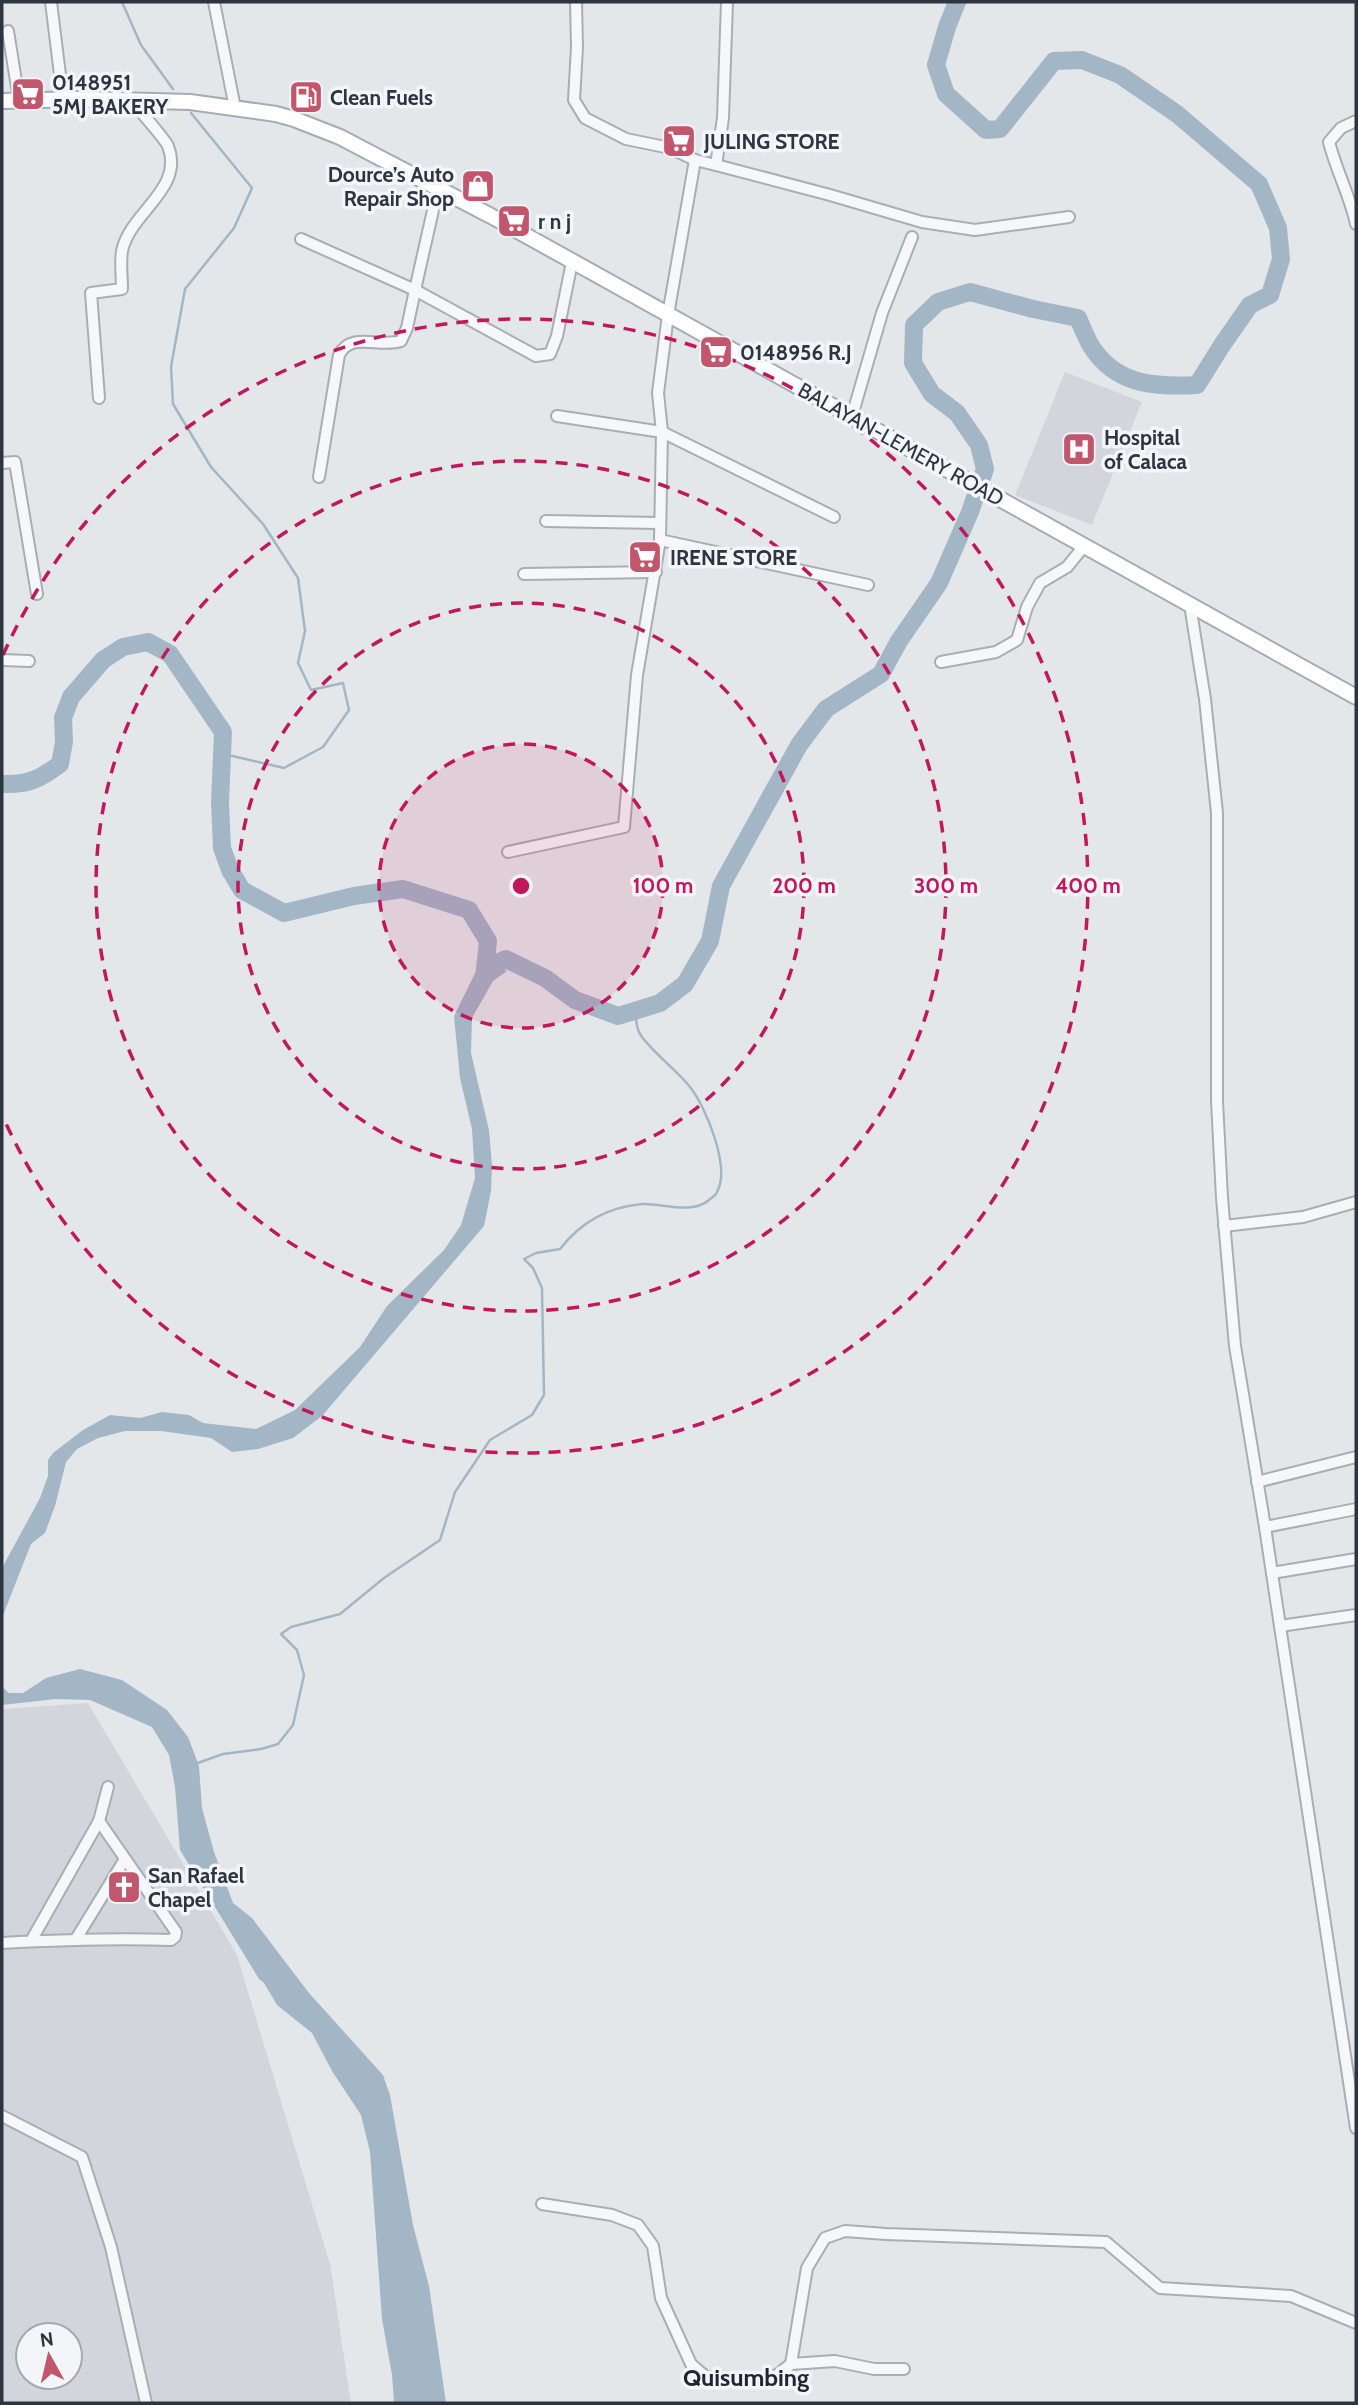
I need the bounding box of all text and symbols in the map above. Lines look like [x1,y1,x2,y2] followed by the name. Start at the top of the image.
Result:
[52,70,169,119] place label: 0148951 5MJ BAKERY
[9,75,47,113] supermarket icon: 0148951 5MJ BAKERY
[287,78,325,116] fuel station icon: Clean Fuels
[330,85,433,110] place label: Clean Fuels
[660,122,698,160] supermarket icon: JULING STORE
[703,129,840,154] place label: JULING STORE
[328,162,454,211] place label: Dource’s Auto Repair Shop
[459,167,497,205] shop icon: Dource’s Auto Repair Shop
[495,202,533,240] supermarket icon: r n j
[538,209,571,234] place label: r n j
[697,333,735,371] supermarket icon: 0148956 R.J
[740,340,852,365] place label: 0148956 R.J
[794,377,1008,511] street label: BALAYAN-LEMERY ROAD
[1104,425,1187,474] place label: Hospital of Calaca
[1060,430,1098,468] hospital icon: Hospital of Calaca
[626,538,664,576] supermarket icon: IRENE STORE
[670,545,797,570] place label: IRENE STORE
[633,873,693,898] text: 100 m
[772,873,836,898] text: 200 m
[914,873,978,898] text: 300 m
[1055,873,1121,898] text: 400 m
[509,874,533,898] centre of rings
[148,1863,245,1912] place label: San Rafael Chapel
[105,1868,143,1906] church icon: San Rafael Chapel
[14,2321,84,2391] north arrow
[38,2327,55,2352] text: N
[683,2363,809,2392] district label: Quisumbing

